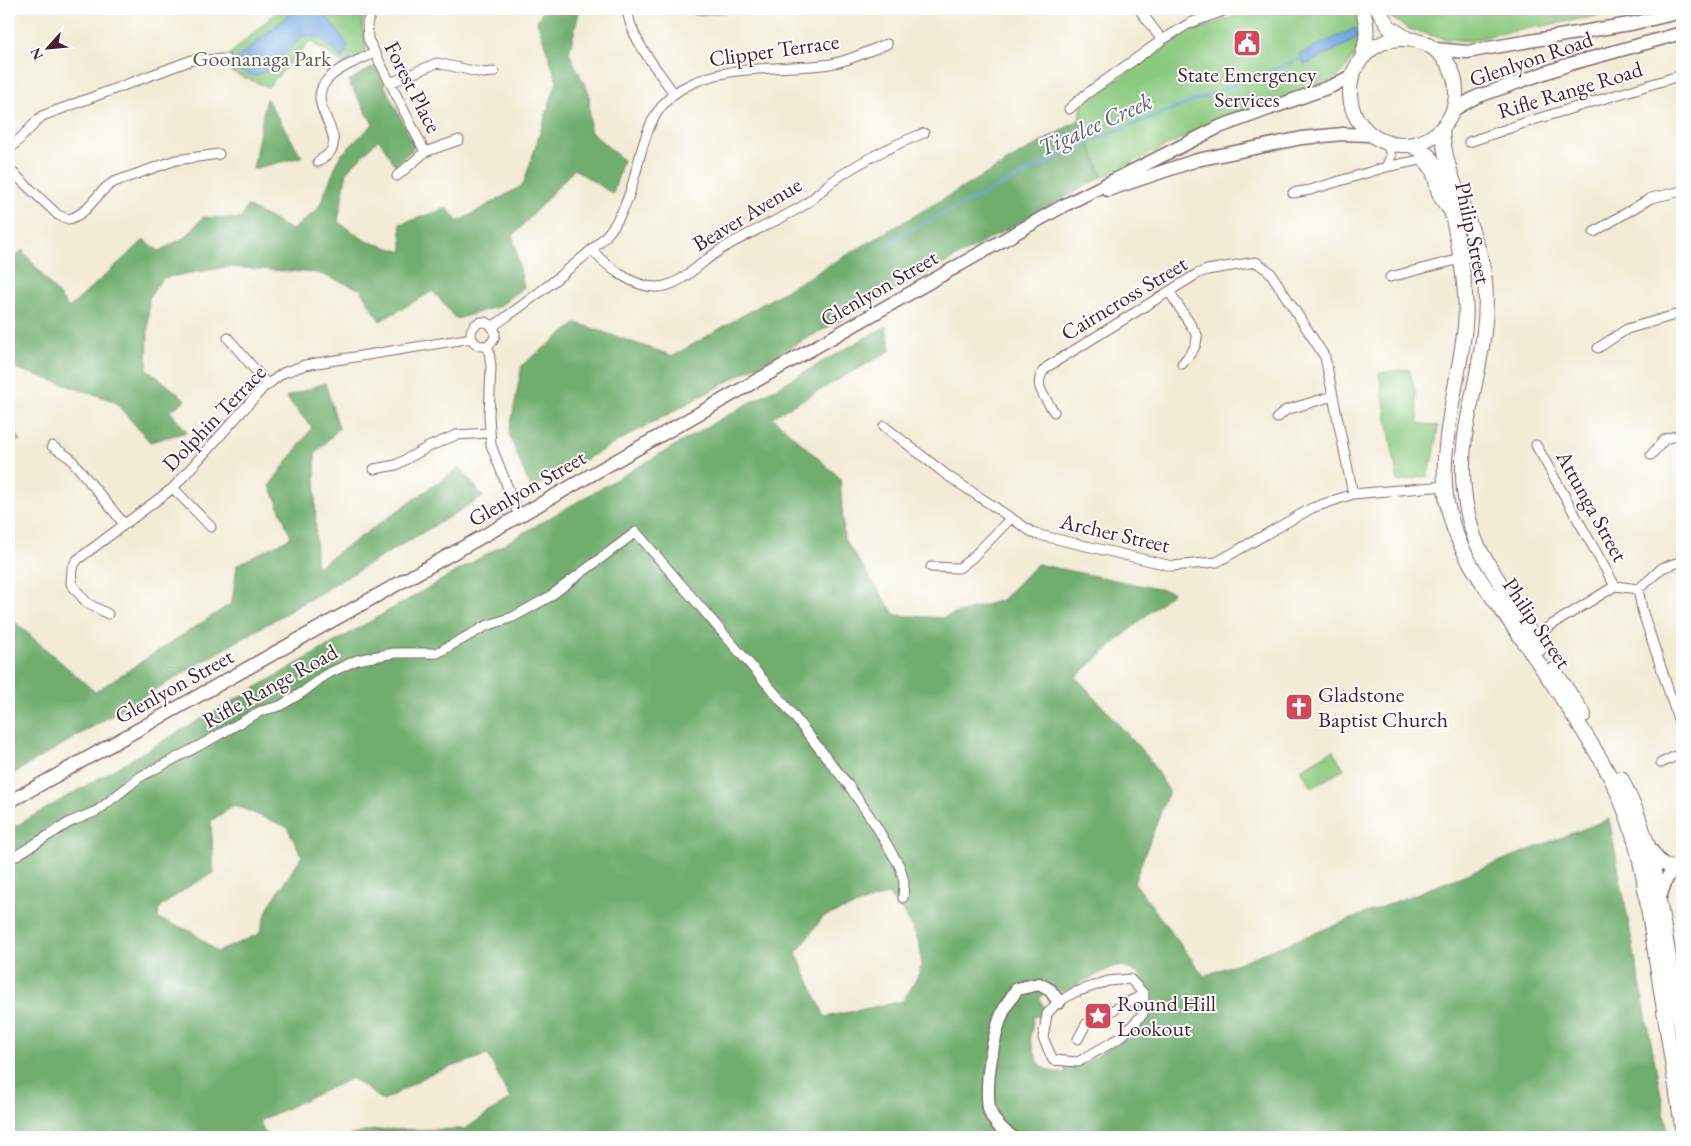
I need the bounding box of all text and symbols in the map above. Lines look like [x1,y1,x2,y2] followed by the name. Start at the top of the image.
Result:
[22,22,72,72] north arrow
[1465,24,1597,94] street label: Glenlyon Road
[707,26,841,73] street label: Clipper Terrace
[1232,28,1262,58] public building icon: State Emergency Services
[378,36,449,138] street label: Forest Place
[26,44,47,63] text: N
[193,44,332,73] park label: Goonanaga Park
[1494,54,1647,126] street label: Rifle Range Road
[1177,60,1317,114] place label: State Emergency Services
[1033,85,1157,163] water label: Tigalee Creek
[687,170,807,258] street label: Beaver Avenue
[1448,179,1498,287] street label: Philip Street
[815,243,943,333] street label: Glenlyon Street
[1055,249,1193,347] street label: Cairncross Street
[156,358,273,478] street label: Dolphin Terrace
[463,443,591,533] street label: Glenlyon Street
[1549,444,1635,567] street label: Attunga Street
[1056,506,1173,560] street label: Archer Street
[1496,572,1578,674] street label: Philip Street
[197,637,343,735] street label: Rifle Range Road
[110,641,238,730] street label: Glenlyon Street
[1318,680,1448,734] place label: Gladstone Baptist Church
[1284,692,1314,722] church icon: Gladstone Baptist Church
[1117,989,1216,1043] place label: Round Hill Lookout
[1083,1001,1113,1031] place icon: Round Hill Lookout

